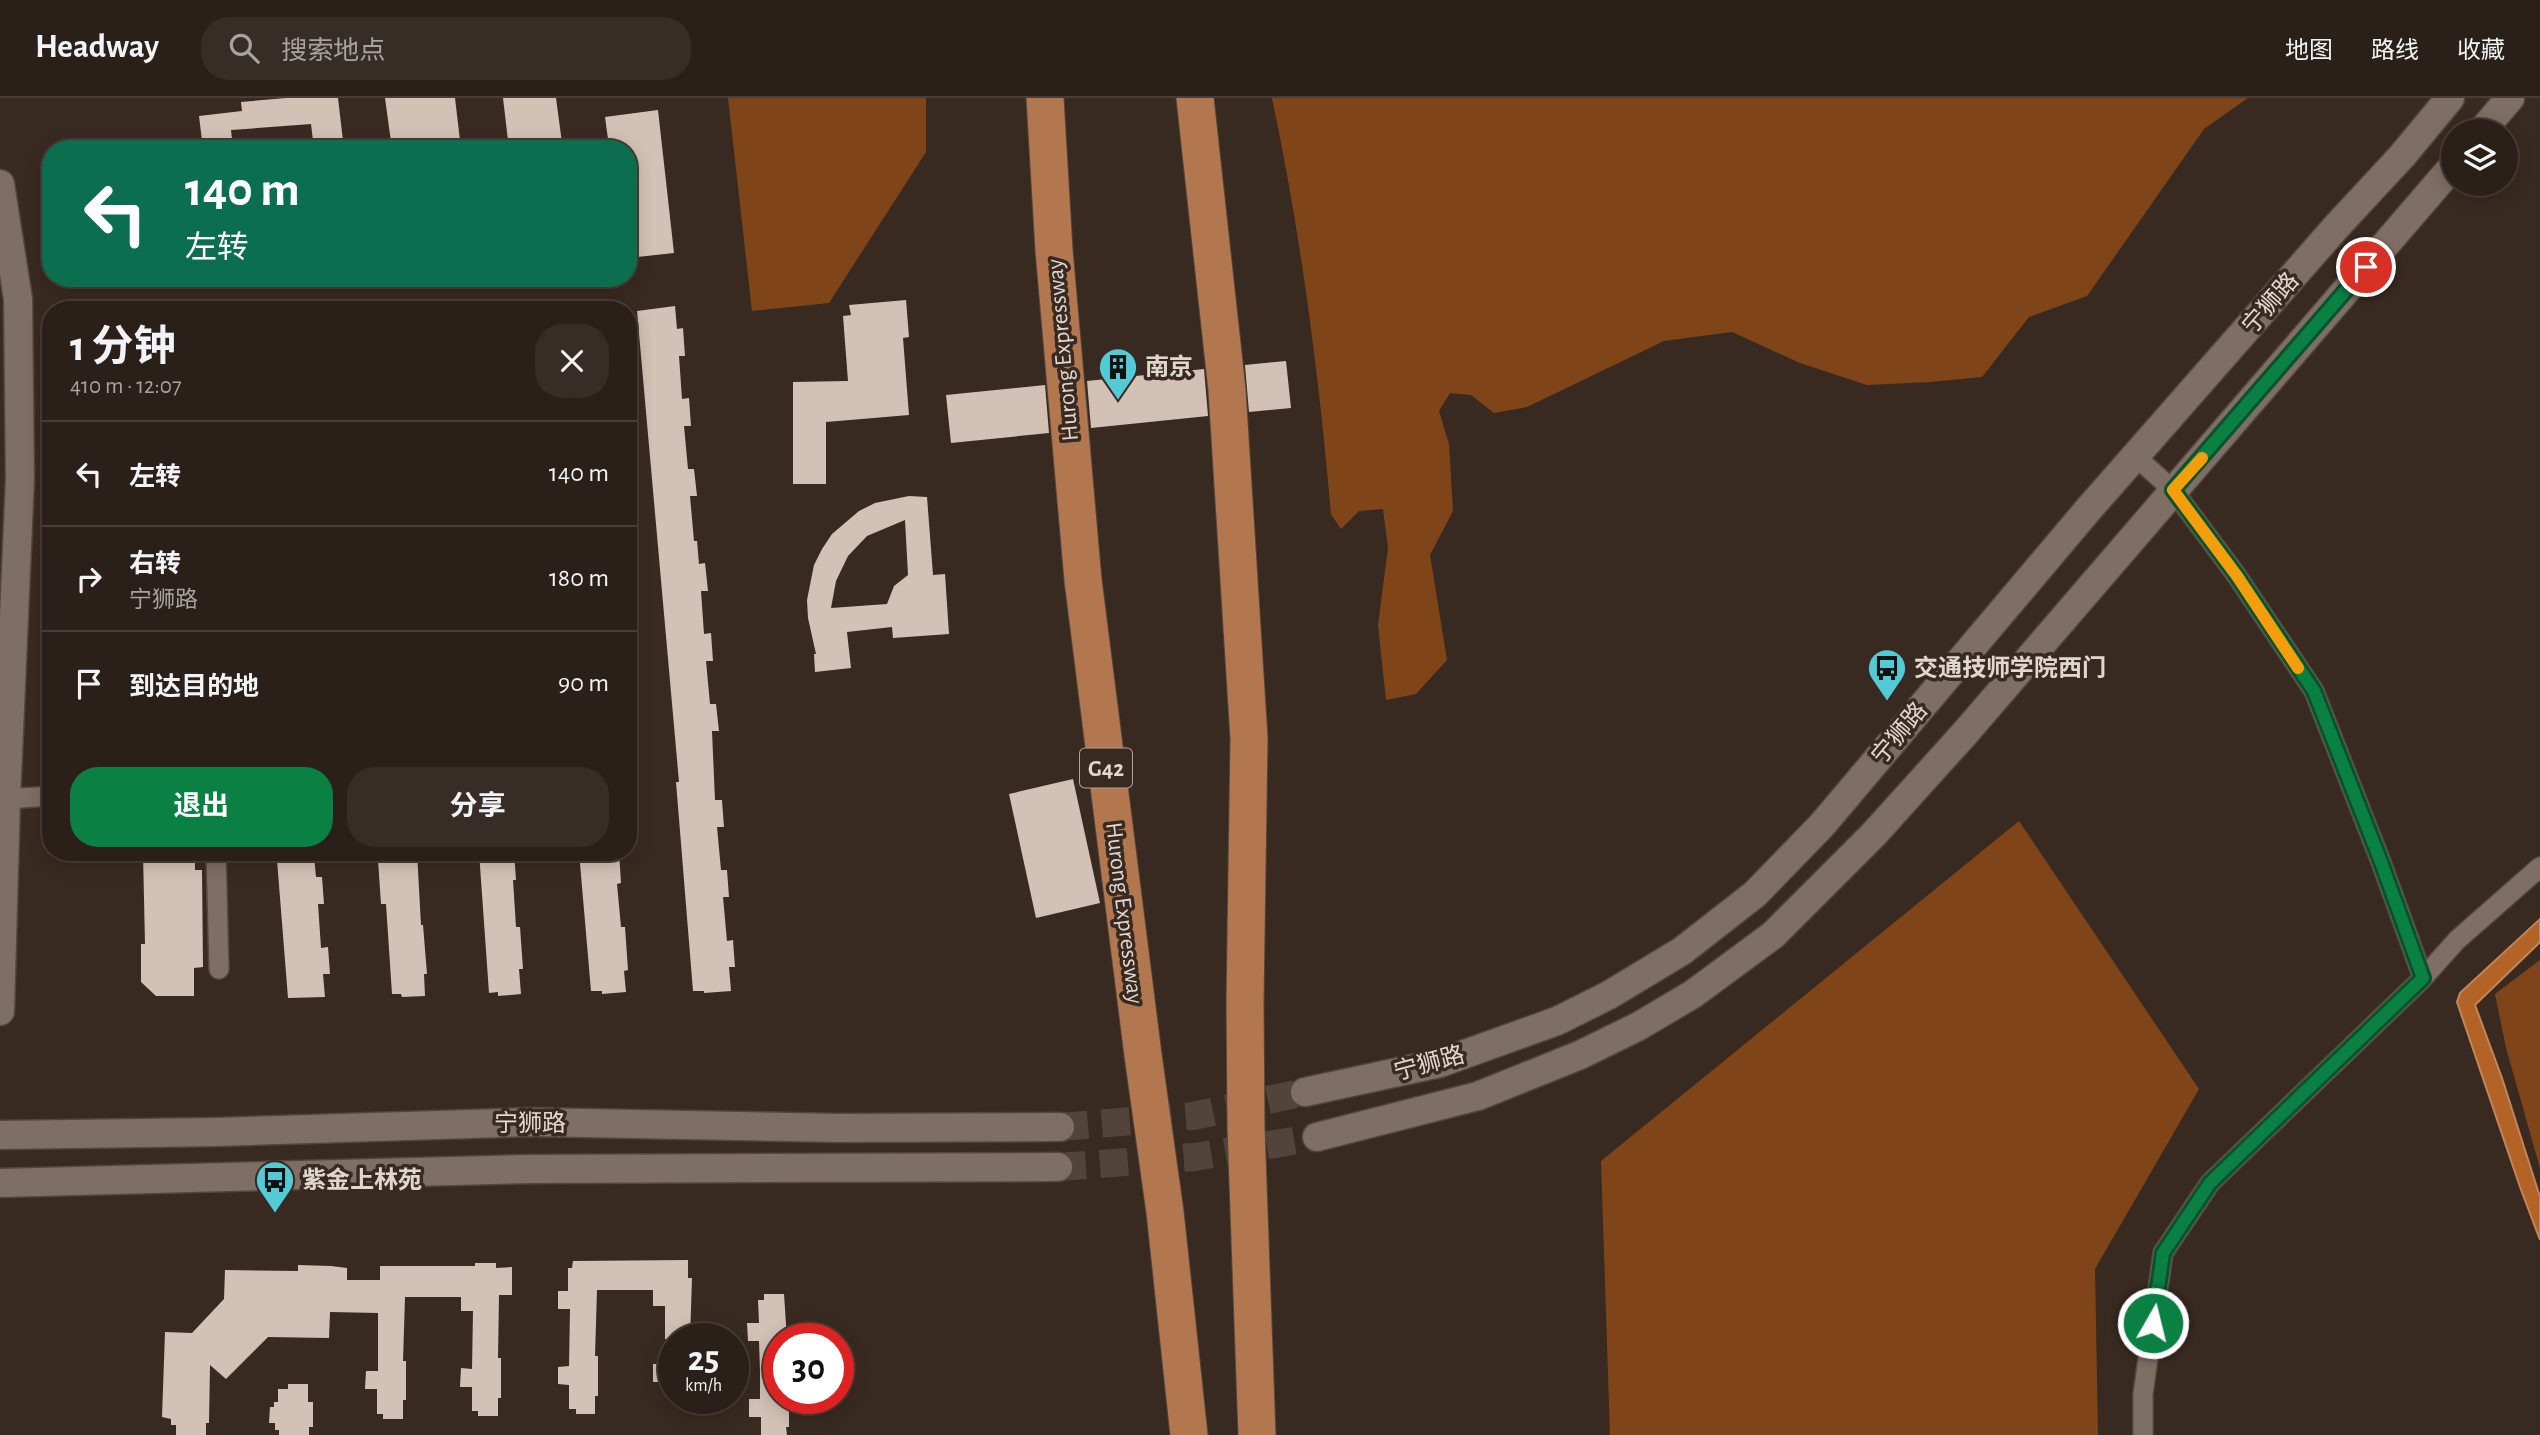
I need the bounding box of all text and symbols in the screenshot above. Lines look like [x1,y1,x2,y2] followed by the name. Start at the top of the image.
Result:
[201,17,691,80] search box
[225,29,263,67] icon: search
[35,31,159,64] text: Headway
[281,38,385,64] text: 搜索地点
[2285,39,2333,63] text: 地图
[2371,39,2419,63] text: 路线
[2457,39,2505,63] text: 收藏
[2441,119,2518,196] map controls
[2441,119,2518,196] button: layers
[185,166,300,215] text: 140 m
[70,168,161,259] icon: left
[185,232,249,264] text: 左转
[2336,237,2396,297] pin
[2347,248,2385,286] icon: arrive
[1043,258,1083,442] street label: Hurong Expressway
[2237,267,2303,339] street label: 宁狮路
[535,324,609,398] button: close
[70,326,175,368] text: 1 分钟
[1097,346,1139,401] building icon: 南京
[1145,354,1193,380] place label: 南京
[70,375,182,398] text: 410 m · 12:07
[70,455,108,493] icon: left
[549,460,609,486] text: 140 m
[129,464,181,490] text: 左转
[129,551,181,577] text: 右转
[70,560,108,598] icon: right
[549,565,609,591] text: 180 m
[129,589,198,612] text: 宁狮路
[1866,647,1908,702] bus stop icon: 交通技师学院西门
[1914,655,2106,681] place label: 交通技师学院西门
[70,665,108,703] icon: arrive
[558,670,609,696] text: 90 m
[129,674,259,700] text: 到达目的地
[1866,697,1932,769] street label: 宁狮路
[1080,748,1132,788] road number: G42
[70,767,333,847] button: 退出
[347,767,609,847] button: 分享
[1101,821,1147,1005] street label: Hurong Expressway
[1391,1041,1467,1085] street label: 宁狮路
[494,1110,566,1136] street label: 宁狮路
[254,1159,296,1214] bus stop icon: 紫金上林苑
[302,1167,422,1193] place label: 紫金上林苑
[2116,1286,2190,1360] position arrow
[763,1323,854,1414] speed limit sign: 30
[688,1342,719,1377] text: 25
[685,1377,722,1395] text: km/h

